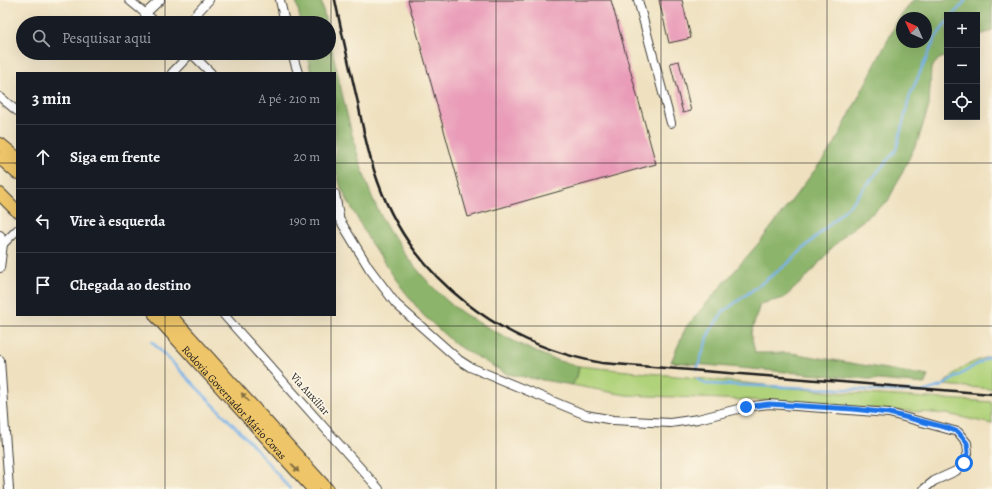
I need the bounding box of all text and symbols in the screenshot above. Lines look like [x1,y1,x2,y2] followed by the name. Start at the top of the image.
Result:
[896,12,932,48] north arrow
[944,12,980,120] map controls
[944,12,980,48] button: +
[16,16,336,60] search box
[30,27,52,49] icon: search
[62,28,151,48] text: Pesquisar aqui
[944,48,980,84] button: −
[944,84,980,120] button: locate
[32,87,71,110] text: 3 min
[258,90,320,107] text: A pé · 210 m
[32,146,54,168] icon: ahead
[70,147,160,167] text: Siga em frente
[294,148,320,165] text: 20 m
[32,210,54,232] icon: left
[70,211,166,231] text: Vire à esquerda
[289,212,320,229] text: 190 m
[32,274,54,296] icon: arrive
[70,275,191,295] text: Chegada ao destino
[179,342,290,463] street label: Rodovia Governador Mário Covas
[286,369,333,418] street label: Via Auxiliar
[241,392,250,403] one-way arrow
[737,398,755,416] route end
[955,454,973,472] route start
[290,463,300,473] one-way arrow

